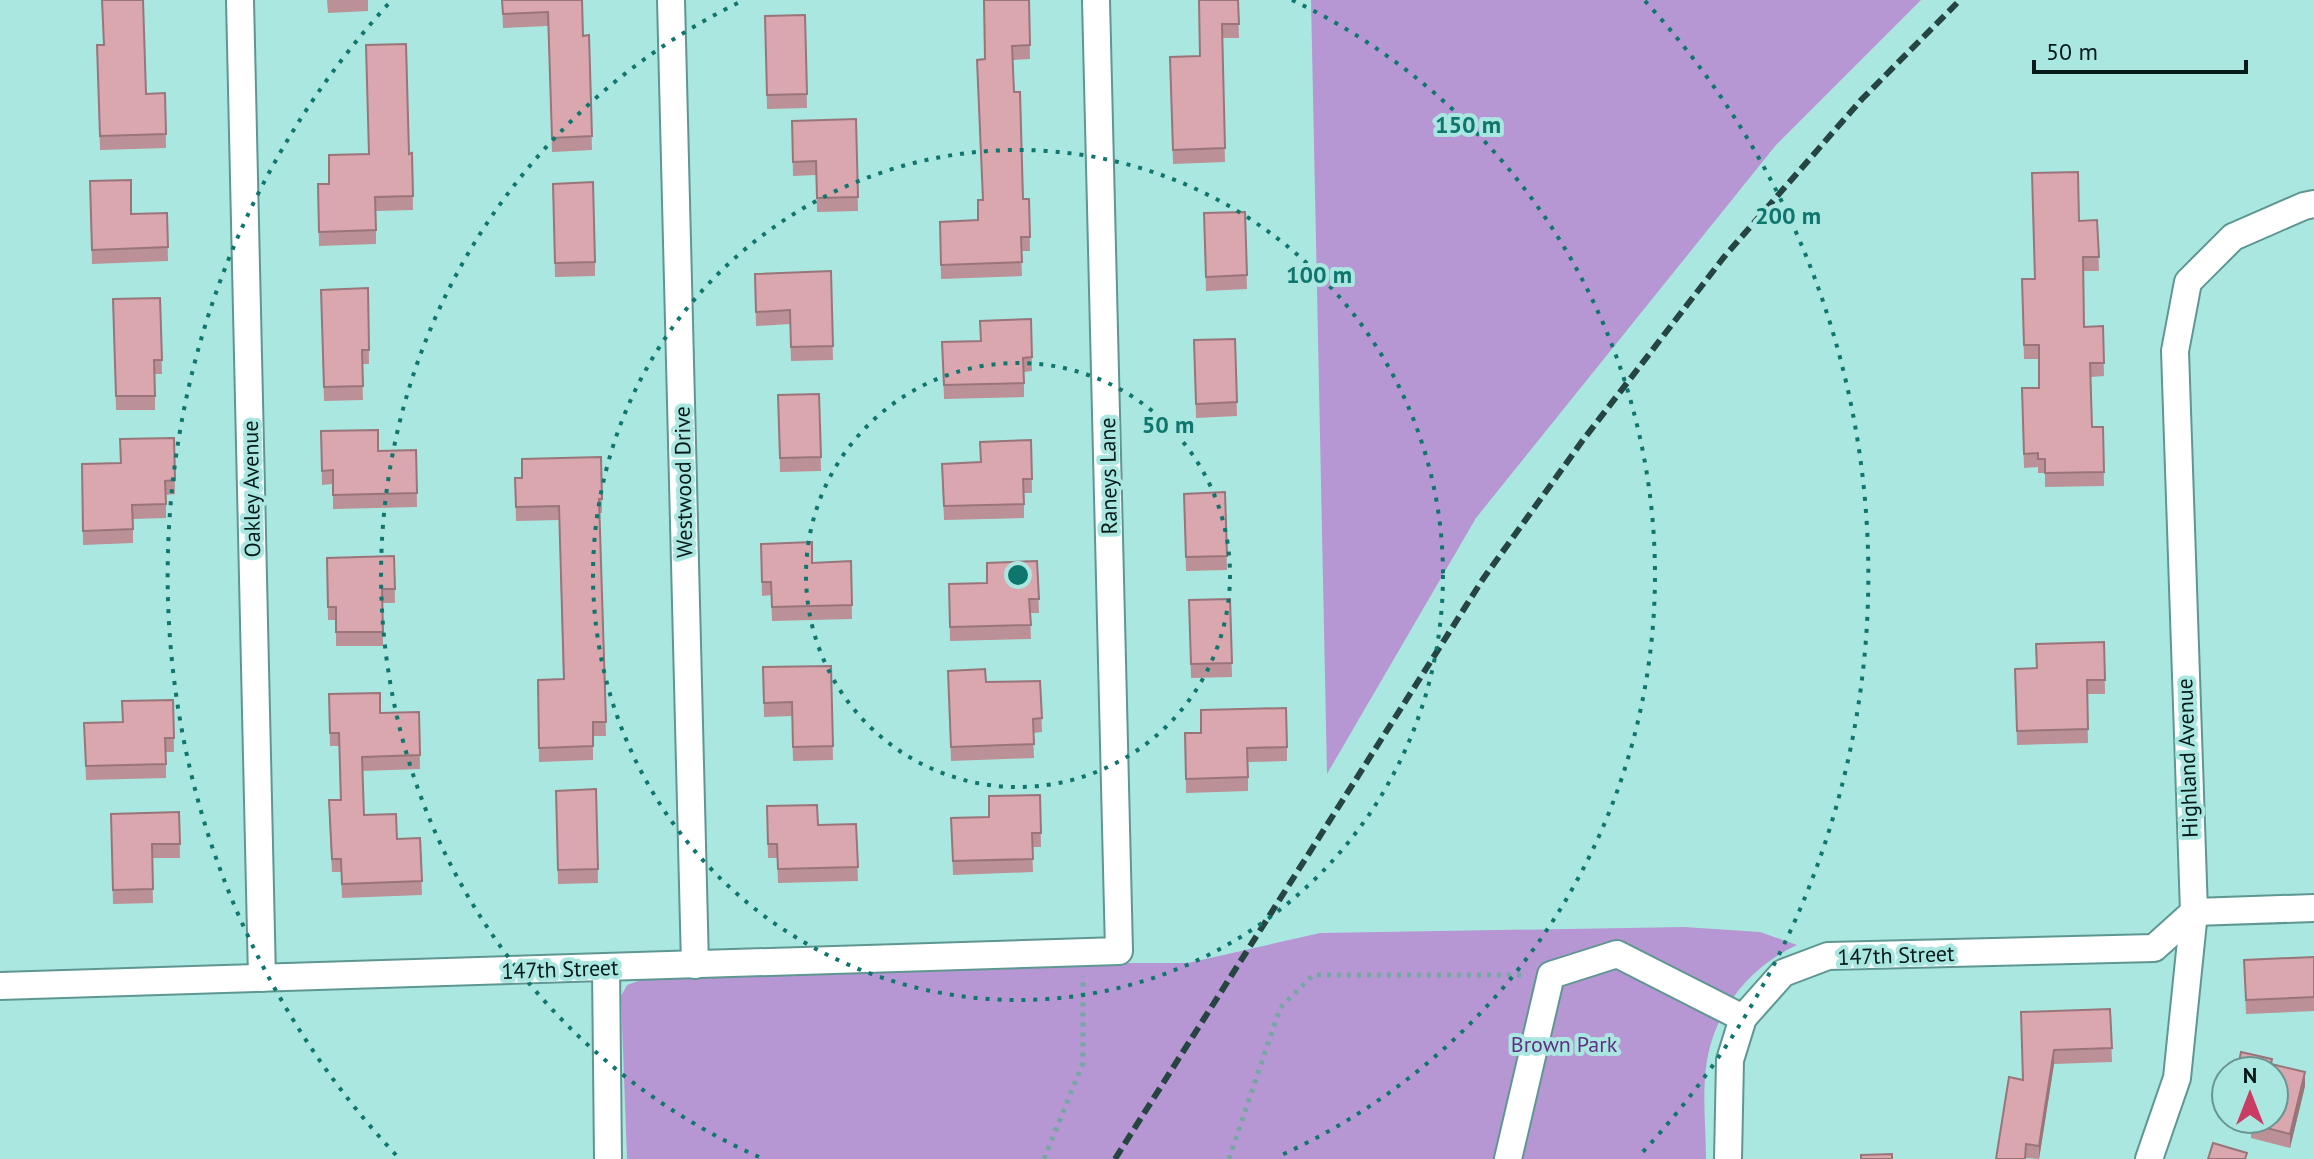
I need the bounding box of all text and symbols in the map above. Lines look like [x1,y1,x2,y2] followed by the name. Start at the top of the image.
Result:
[2034,24,2246,74] scale bar
[2046,36,2098,67] text: 50 m
[1435,109,1501,140] text: 150 m
[1755,200,1821,231] text: 200 m
[1286,259,1352,290] text: 100 m
[668,406,698,558] street label: Westwood Drive
[1142,409,1194,440] text: 50 m
[1093,417,1123,535] street label: Raneys Lane
[236,420,266,558] street label: Oakley Avenue
[1004,561,1032,589] centre of rings
[2170,678,2204,838] street label: Highland Avenue
[1837,939,1955,971] street label: 147th Street
[501,953,619,985] street label: 147th Street
[1511,1030,1618,1058] park label: Brown Park
[2210,1055,2290,1135] north arrow
[2243,1061,2257,1089] text: N

